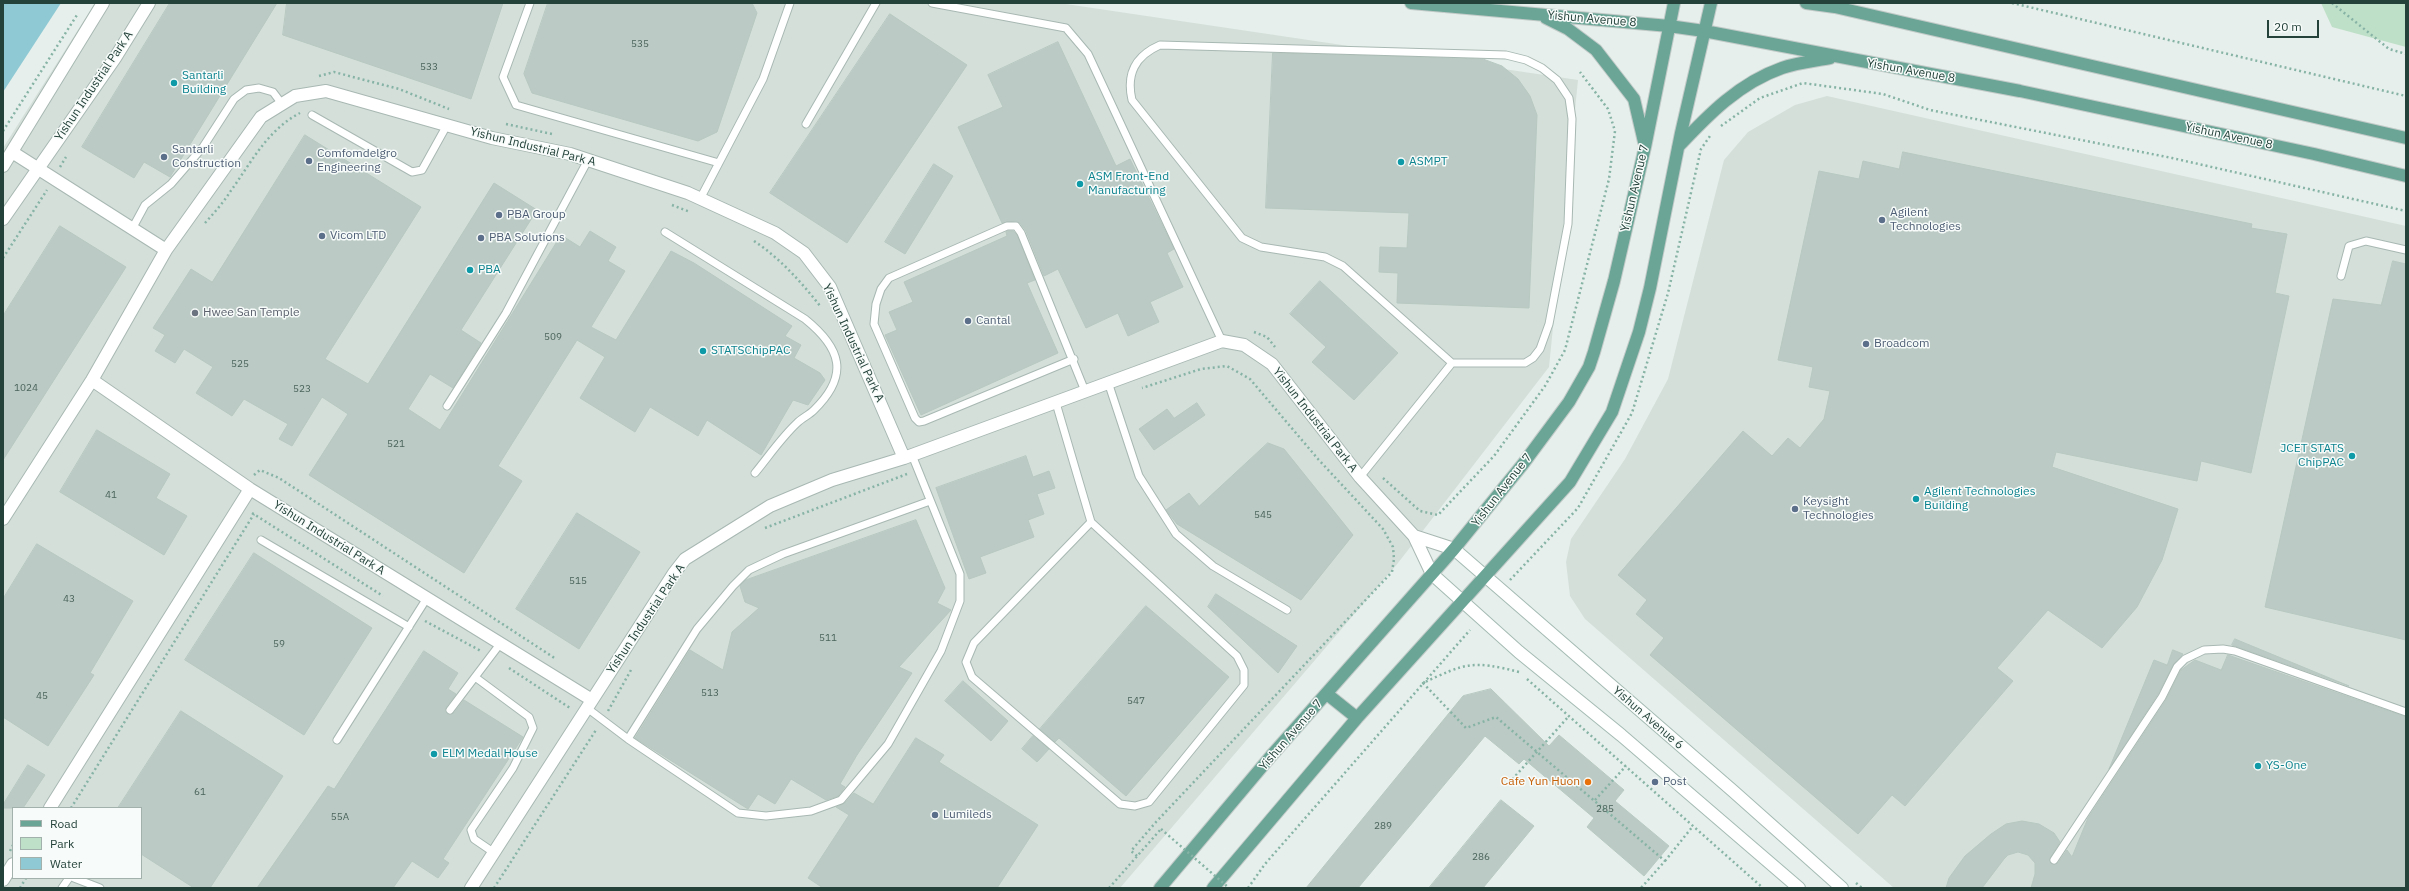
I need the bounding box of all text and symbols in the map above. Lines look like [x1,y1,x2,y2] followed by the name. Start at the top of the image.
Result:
[1547,8,1637,30] street label: Yishun Avenue 8
[2269,12,2321,38] scale bar
[2274,19,2302,34] text: 20 m
[52,28,136,144] street label: Yishun Industrial Park A
[631,38,649,50] house number: 535
[1866,56,1956,86] street label: Yishun Avenue 8
[420,61,438,73] house number: 533
[182,69,226,97] place label: Santarli Building
[169,78,179,88] marker: Santarli Building
[2184,120,2274,152] street label: Yishun Avenue 8
[469,124,597,170] street label: Yishun Industrial Park A
[172,143,241,171] place label: Santarli Construction
[1618,143,1652,233] street label: Yishun Avenue 7
[317,147,397,175] place label: Comfomdelgro Engineering
[159,152,169,162] marker: Santarli Construction
[1409,155,1448,169] place label: ASMPT
[304,156,314,166] marker: Comfomdelgro Engineering
[1396,157,1406,167] marker: ASMPT
[1088,170,1169,198] place label: ASM Front-End Manufacturing
[1075,179,1085,189] marker: ASM Front-End Manufacturing
[1890,206,1961,234] place label: Agilent Technologies
[507,208,566,222] place label: PBA Group
[494,210,504,220] marker: PBA Group
[1877,215,1887,225] marker: Agilent Technologies
[330,229,386,243] place label: Vicom LTD
[317,231,327,241] marker: Vicom LTD
[489,231,565,245] place label: PBA Solutions
[476,233,486,243] marker: PBA Solutions
[478,263,501,277] place label: PBA
[465,265,475,275] marker: PBA
[819,281,887,405] street label: Yishun Industrial Park A
[203,306,300,320] place label: Hwee San Temple
[190,308,200,318] marker: Hwee San Temple
[976,314,1011,328] place label: Cantal
[963,316,973,326] marker: Cantal
[544,331,562,343] house number: 509
[1874,337,1929,351] place label: Broadcom
[1861,339,1871,349] marker: Broadcom
[711,344,790,358] place label: STATSChipPAC
[698,346,708,356] marker: STATSChipPAC
[231,358,249,370] house number: 525
[1270,365,1360,475] street label: Yishun Industrial Park A
[14,382,38,394] house number: 1024
[293,383,311,395] house number: 523
[387,438,405,450] house number: 521
[2280,442,2344,470] place label: JCET STATS ChipPAC
[1469,450,1535,530] street label: Yishun Avenue 7
[2347,451,2357,461] marker: JCET STATS ChipPAC
[1924,485,2036,513] place label: Agilent Technologies Building
[105,489,117,501] house number: 41
[1911,494,1921,504] marker: Agilent Technologies Building
[1803,495,1874,523] place label: Keysight Technologies
[270,498,388,578] street label: Yishun Industrial Park A
[1790,504,1800,514] marker: Keysight Technologies
[1254,509,1272,521] house number: 545
[604,561,688,677] street label: Yishun Industrial Park A
[569,575,587,587] house number: 515
[63,593,75,605] house number: 43
[819,632,837,644] house number: 511
[273,638,285,650] house number: 59
[1610,683,1686,753] street label: Yishun Avenue 6
[701,687,719,699] house number: 513
[36,690,48,702] house number: 45
[1127,695,1145,707] house number: 547
[1256,697,1326,773] street label: Yishun Avenue 7
[442,747,538,761] place label: ELM Medal House
[429,749,439,759] marker: ELM Medal House
[2266,759,2307,773] place label: YS-One
[2253,761,2263,771] marker: YS-One
[1501,775,1580,789] place label: Cafe Yun Huon
[1663,775,1687,789] place label: Post
[1583,777,1593,787] marker: Cafe Yun Huon
[1650,777,1660,787] marker: Post
[194,786,206,798] house number: 61
[1596,803,1614,815] house number: 285
[12,807,142,879] legend
[943,808,992,822] place label: Lumileds
[930,810,940,820] marker: Lumileds
[331,811,349,823] house number: 55A
[50,816,78,831] text: Road
[1374,820,1392,832] house number: 289
[50,836,74,851] text: Park
[1472,851,1490,863] house number: 286
[50,856,82,871] text: Water

